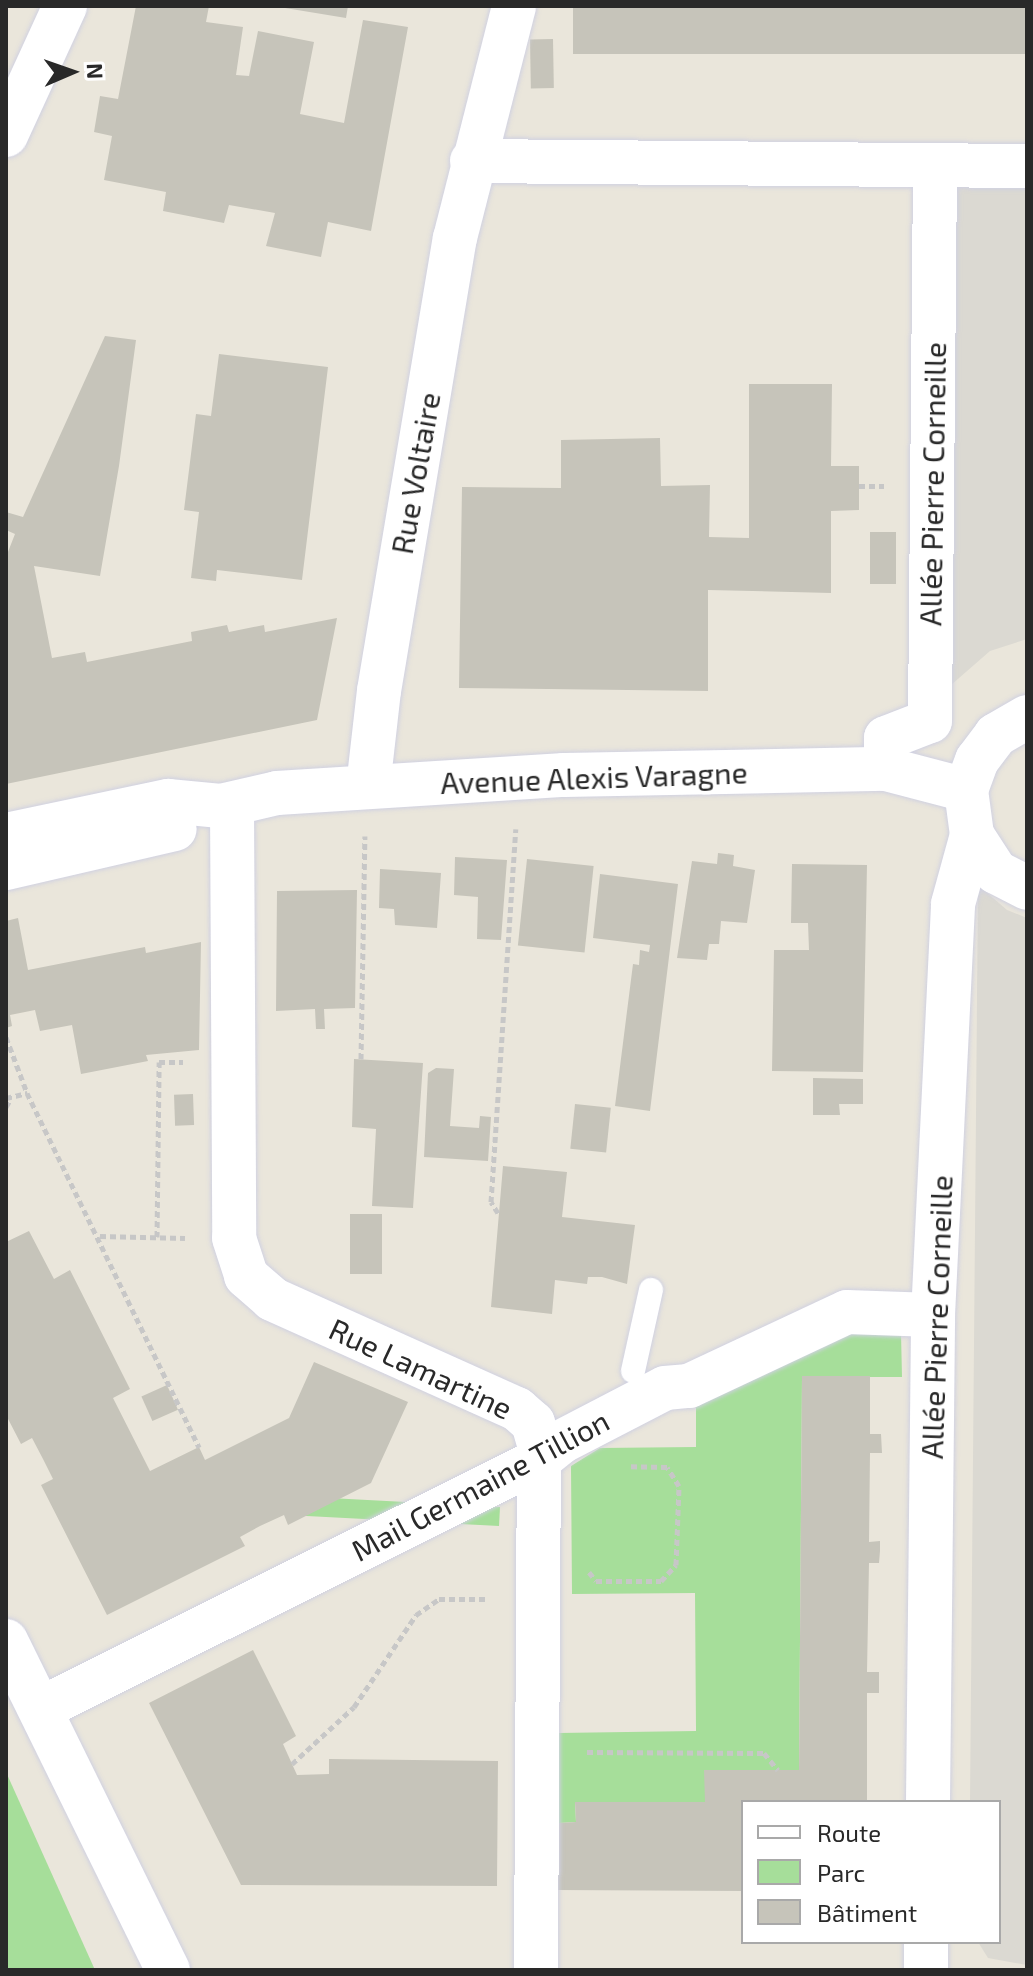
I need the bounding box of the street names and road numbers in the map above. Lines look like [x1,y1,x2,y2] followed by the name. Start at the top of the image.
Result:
[912,342,952,626] street label: Allée Pierre Corneille
[383,389,447,557] street label: Rue Voltaire
[439,754,749,800] street label: Avenue Alexis Varagne
[913,1174,959,1460] street label: Allée Pierre Corneille
[324,1310,518,1426] street label: Rue Lamartine
[344,1402,616,1568] street label: Mail Germaine Tillion

